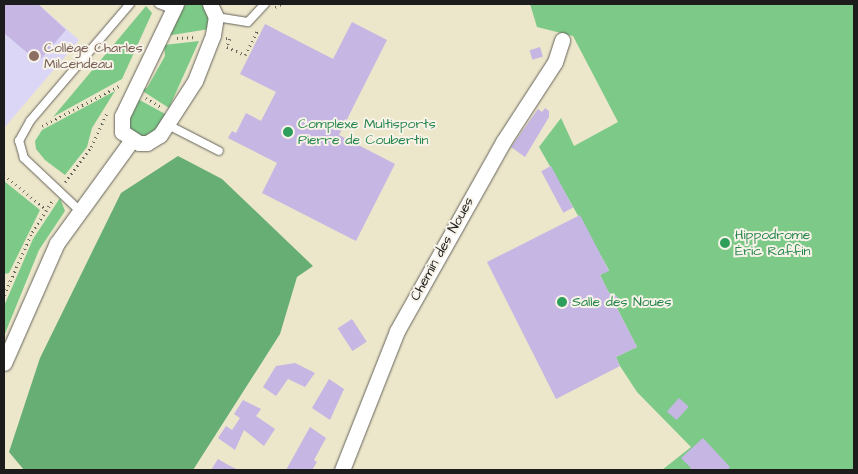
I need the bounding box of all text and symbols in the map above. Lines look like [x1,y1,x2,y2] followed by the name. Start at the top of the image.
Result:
[44,40,143,72] place label: Collège Charles Milcendeau
[28,50,40,62] marker: Collège Charles Milcendeau
[298,116,436,148] place label: Complexe Multisports Pierre de Coubertin
[282,126,294,138] marker: Complexe Multisports Pierre de Coubertin
[407,194,477,304] street label: Chemin des Noues
[735,227,810,260] place label: Hippodrome Éric Raffin
[719,237,731,249] marker: Hippodrome Éric Raffin
[572,294,671,310] place label: Salle des Noues
[556,296,568,308] marker: Salle des Noues

